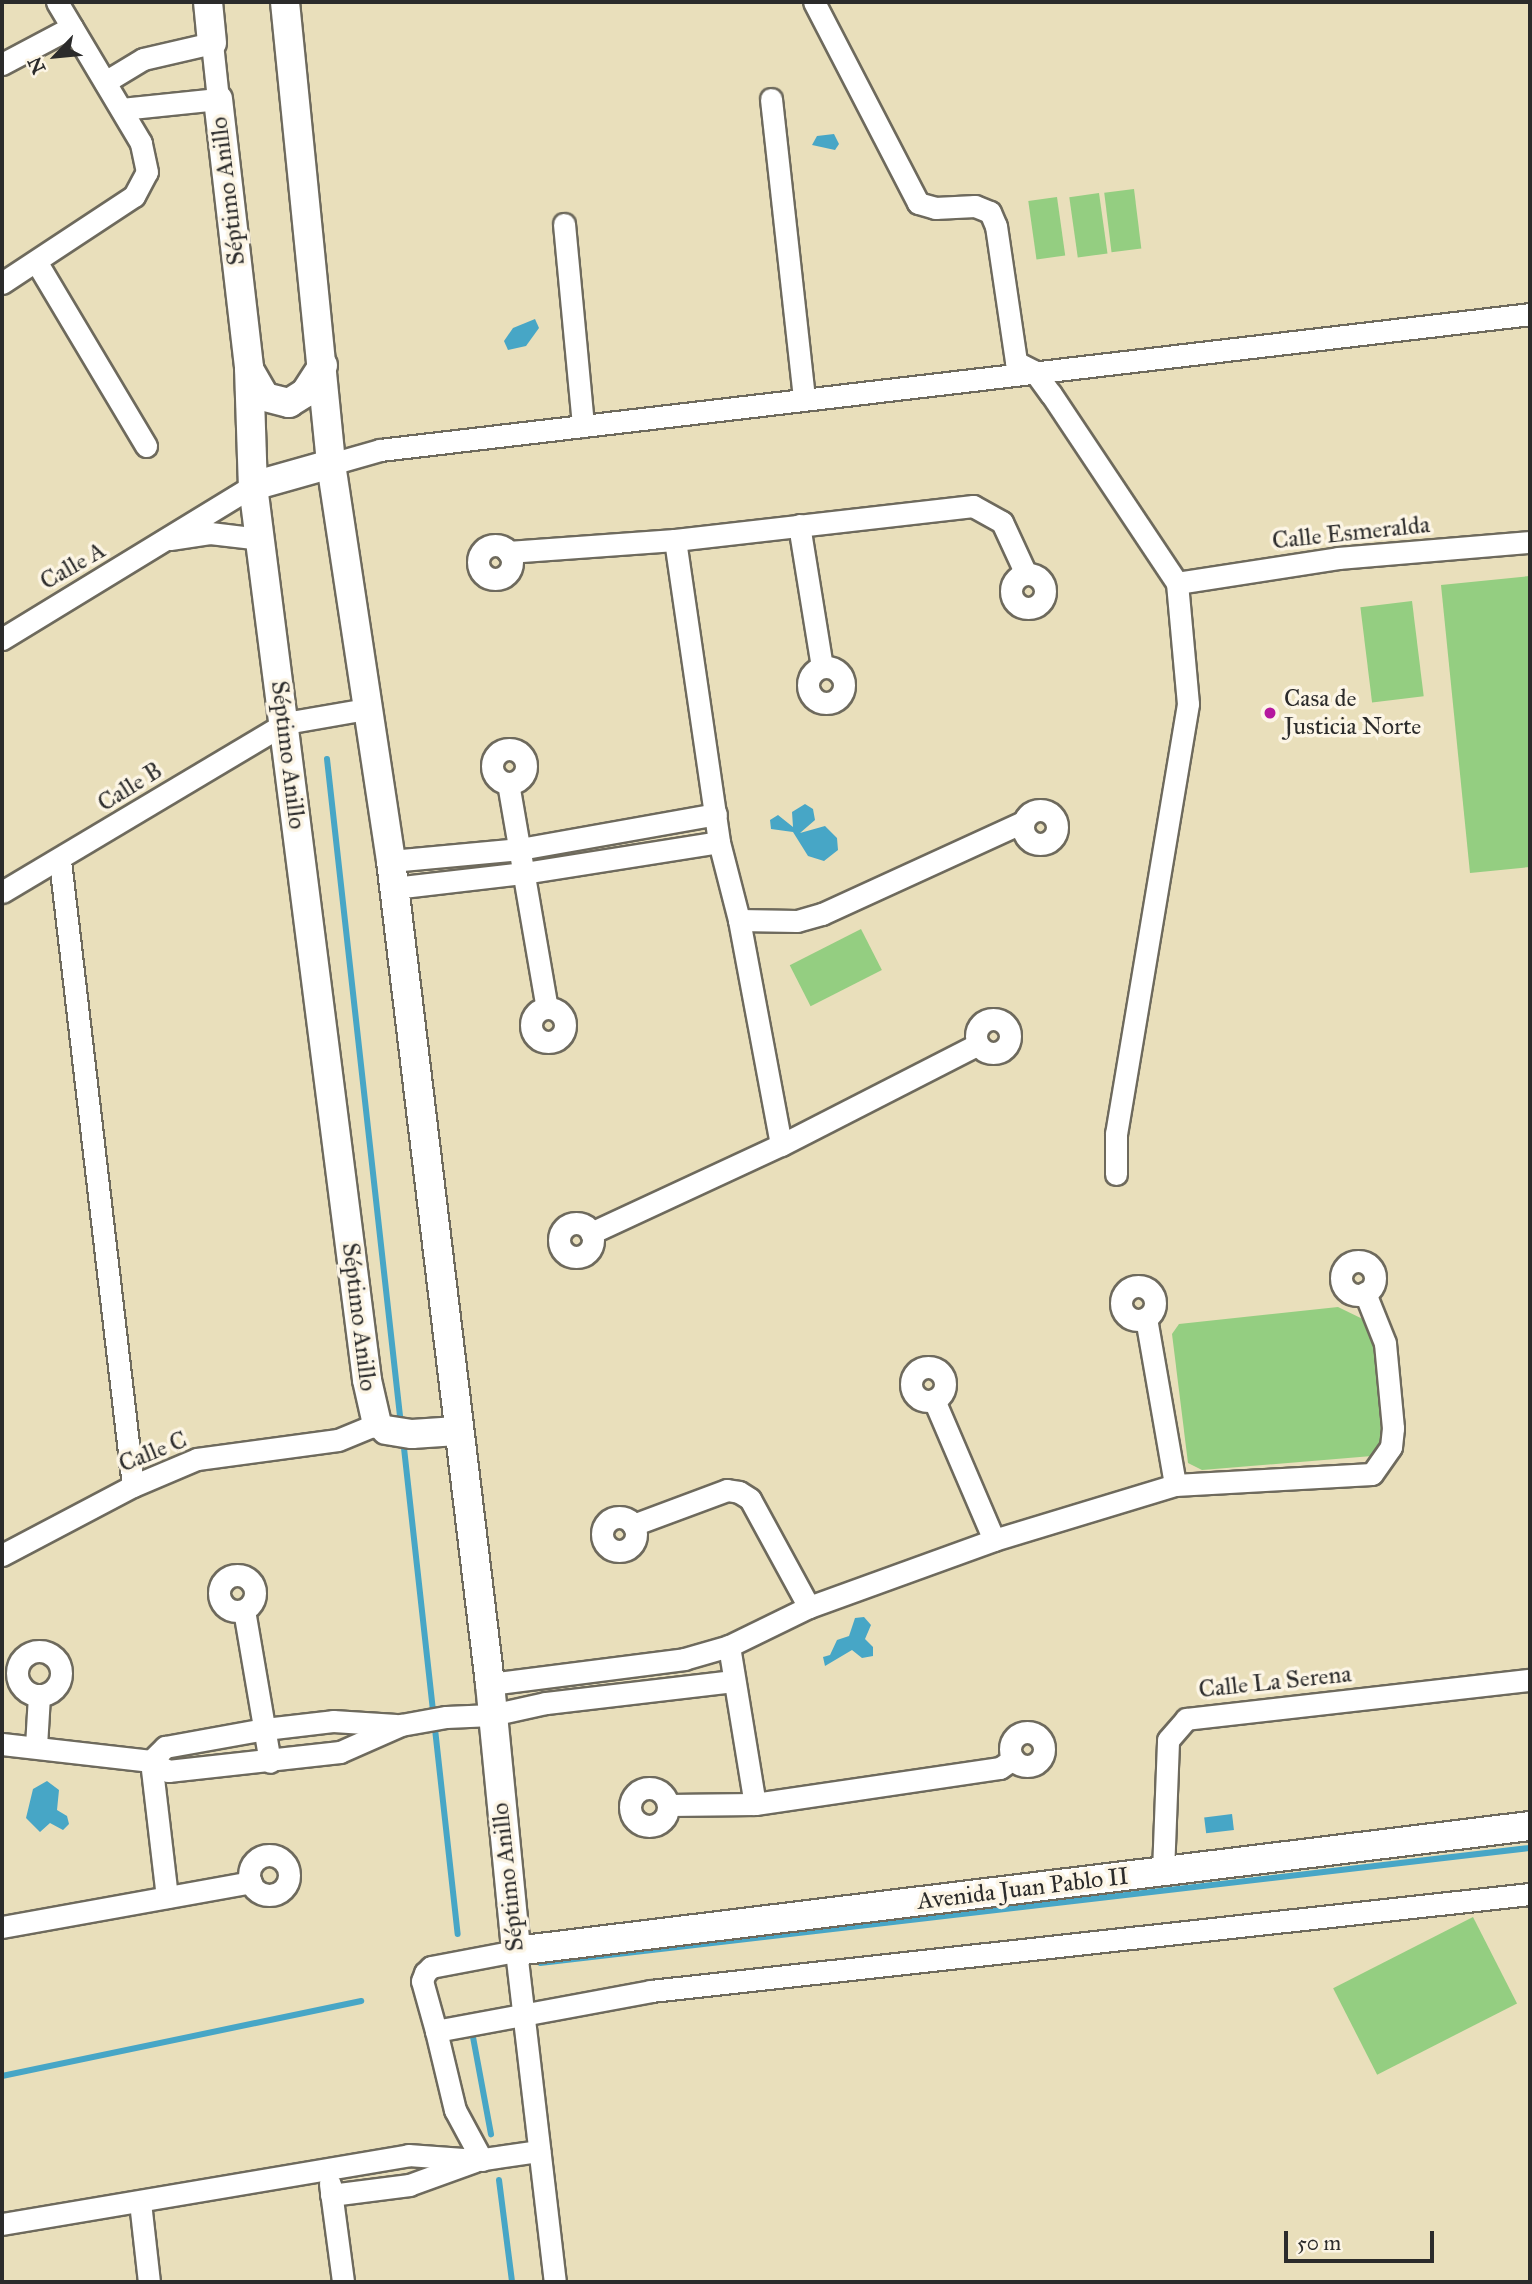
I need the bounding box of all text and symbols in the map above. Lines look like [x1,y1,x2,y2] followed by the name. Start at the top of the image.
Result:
[21,21,91,91] north arrow
[23,53,51,78] text: N
[205,115,251,267] street label: Séptimo Anillo
[1271,510,1431,556] street label: Calle Esmeralda
[35,536,111,596] street label: Calle A
[265,679,311,831] street label: Séptimo Anillo
[1284,685,1421,741] place label: Casa de Justicia Norte
[1262,705,1278,721] marker: Casa de Justicia Norte
[93,756,167,818] street label: Calle B
[336,1241,382,1393] street label: Séptimo Anillo
[115,1425,191,1479] street label: Calle C
[1197,1660,1353,1704] street label: Calle La Serena
[486,1801,530,1953] street label: Séptimo Anillo
[916,1862,1130,1916] street label: Avenida Juan Pablo II
[1287,2218,1438,2262] scale bar
[1297,2230,1341,2256] text: 50 m

